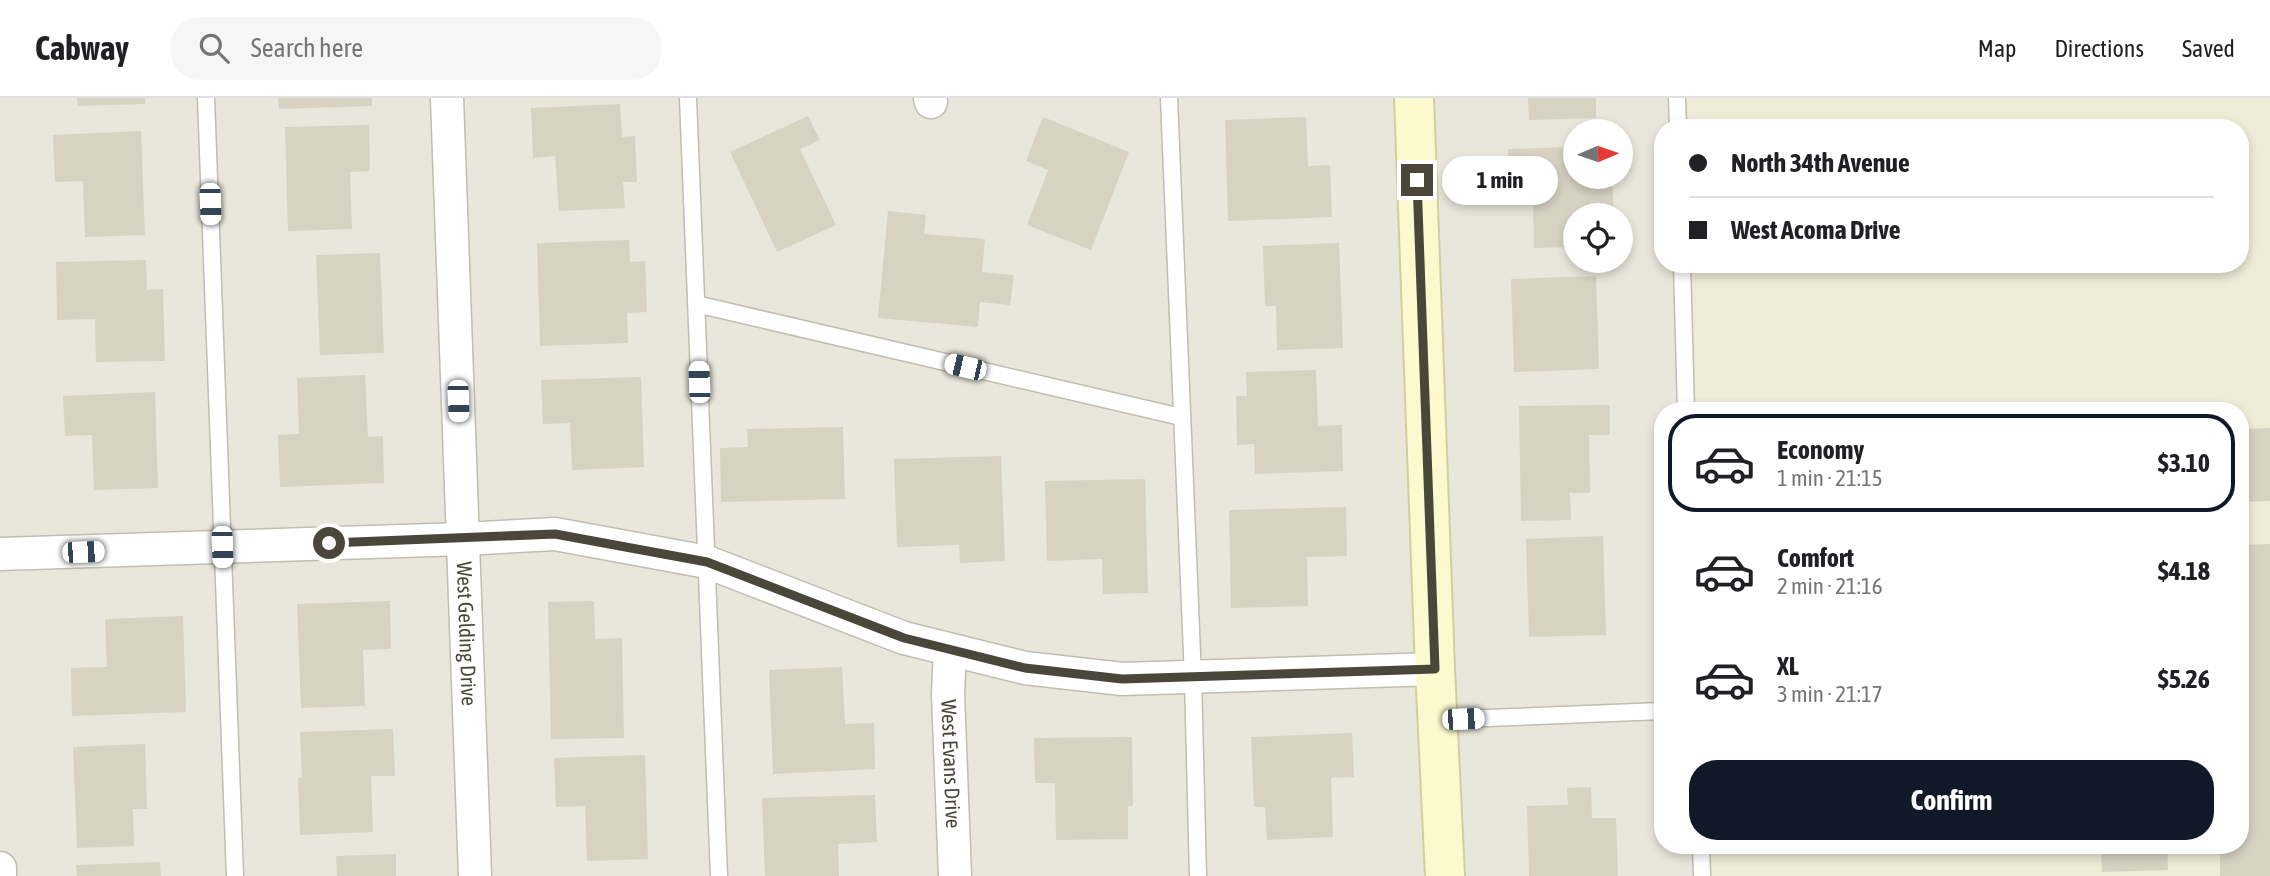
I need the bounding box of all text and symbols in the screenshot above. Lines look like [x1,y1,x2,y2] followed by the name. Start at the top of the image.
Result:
[171,17,661,80] search box
[35,29,129,67] text: Cabway
[195,29,233,67] icon: search
[251,33,363,63] text: Search here
[1978,35,2016,62] text: Map
[2054,35,2144,62] text: Directions
[2182,35,2235,62] text: Saved
[1563,119,1633,189] north arrow
[1563,119,1633,273] map controls
[1731,148,1910,178] text: North 34th Avenue
[1442,155,1557,204] callout: 1 min
[1401,164,1433,196] route end
[1477,167,1523,193] text: 1 min
[199,183,222,225] car
[1563,203,1633,273] button: locate
[1731,215,1901,245] text: West Acoma Drive
[943,352,988,382] car
[688,361,711,403] car
[447,380,470,422] car
[1693,432,1756,495] icon: car
[1777,435,1864,465] text: Economy
[2158,448,2210,478] text: $3.10
[1777,465,1883,491] text: 1 min · 21:15
[211,526,234,568] car
[313,527,345,559] route start
[1693,540,1756,603] icon: car
[62,541,105,563] car
[1777,543,1854,573] text: Comfort
[2158,556,2210,586] text: $4.18
[453,561,482,706] street label: West Gelding Drive
[1777,573,1883,599] text: 2 min · 21:16
[1693,648,1756,711] icon: car
[1777,651,1799,681] text: XL
[2158,664,2210,694] text: $5.26
[1777,681,1883,707] text: 3 min · 21:17
[937,699,966,829] street label: West Evans Drive
[1442,708,1485,730] car
[1689,760,2214,840] button: Confirm

